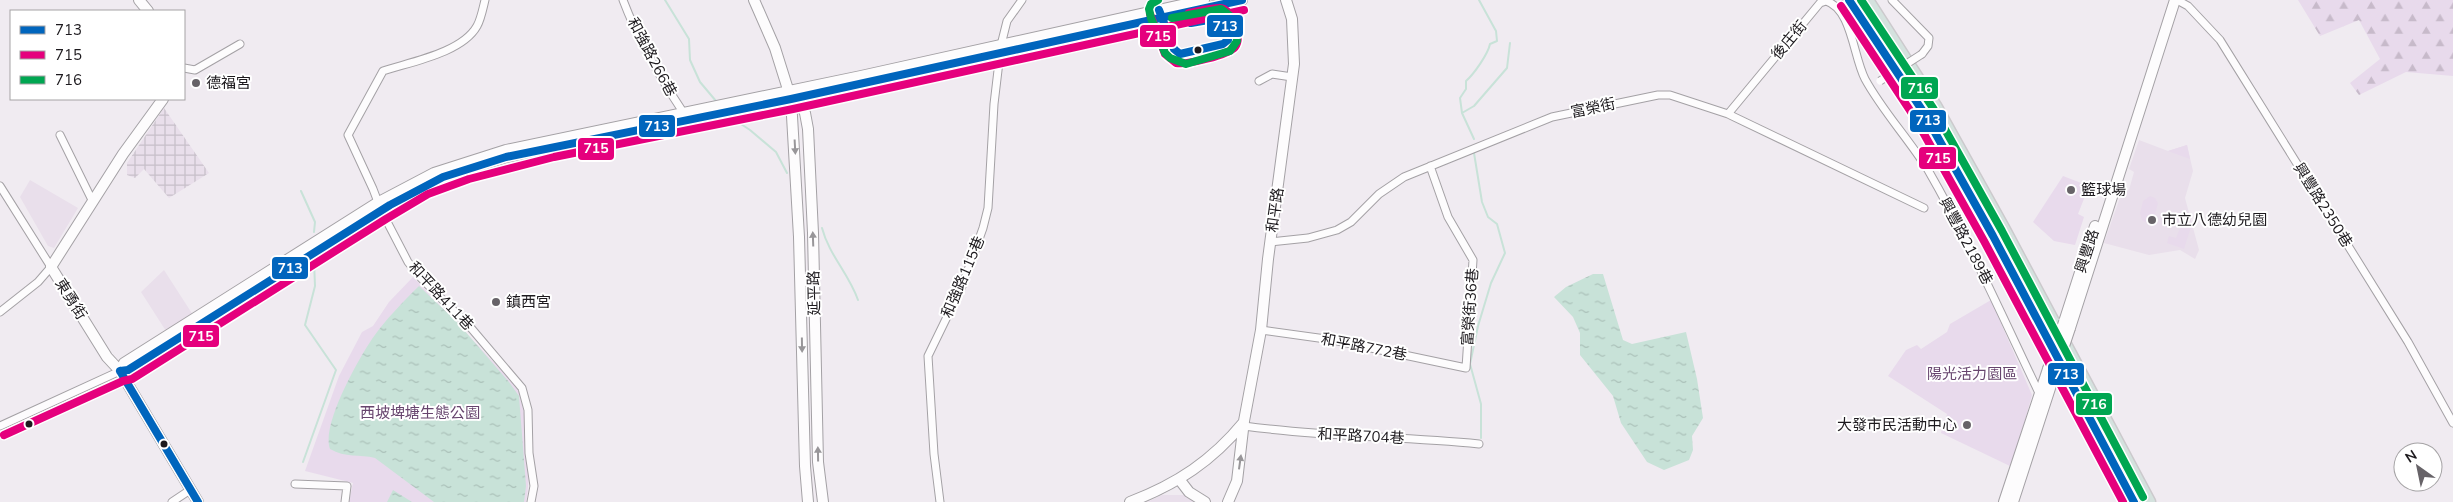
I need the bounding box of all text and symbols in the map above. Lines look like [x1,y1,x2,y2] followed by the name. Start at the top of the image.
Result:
[10,10,185,100] legend
[623,14,681,100] street label: 和強路266巷
[1206,14,1244,38] line badge: 713
[1767,16,1811,64] street label: 後庄街
[1212,17,1238,36] text: 713
[55,20,82,40] text: 713
[1139,24,1177,48] line badge: 715
[1145,27,1171,46] text: 715
[55,45,82,65] text: 715
[1193,45,1203,55] unlabelled marker
[55,70,82,90] text: 716
[206,73,251,93] place label: 德福宮
[1900,76,1939,100] line badge: 716
[190,77,202,89] marker: 德福宮
[1907,79,1933,98] text: 716
[1569,94,1617,122] street label: 富榮街
[1909,109,1947,133] line badge: 713
[1915,111,1941,130] text: 713
[638,114,676,138] line badge: 713
[644,117,670,136] text: 713
[577,137,615,161] line badge: 715
[583,139,609,158] text: 715
[791,140,799,156] one-way arrow
[1918,146,1957,170] line badge: 715
[1925,149,1951,168] text: 715
[2289,159,2357,251] street label: 興豐路2350巷
[2081,180,2126,200] place label: 籃球場
[2065,184,2077,196] marker: 籃球場
[1262,186,1288,234] street label: 和平路
[1935,194,1997,288] street label: 興豐路2189巷
[2162,210,2267,230] place label: 市立八德幼兒園
[2146,214,2158,226] marker: 市立八德幼兒園
[2071,227,2103,275] street label: 興豐路
[809,230,817,246] one-way arrow
[937,233,989,321] street label: 和強路115巷
[271,256,309,280] line badge: 713
[404,257,478,335] street label: 和平路411巷
[277,259,303,278] text: 713
[1457,267,1483,347] street label: 富榮街36巷
[804,270,824,316] street label: 延平路
[51,275,91,323] street label: 東勇街
[506,292,551,312] place label: 鎮西宮
[490,296,502,308] marker: 鎮西宮
[182,324,220,348] line badge: 715
[188,327,214,346] text: 715
[1319,329,1409,365] street label: 和平路772巷
[798,337,806,353] one-way arrow
[2047,362,2085,386] line badge: 713
[1927,364,2017,384] park label: 陽光活力園區
[2053,365,2079,384] text: 713
[2075,392,2113,416] line badge: 716
[2081,395,2107,414] text: 716
[360,403,480,423] park label: 西坡埤塘生態公園
[1837,415,1957,435] place label: 大發市民活動中心
[24,419,34,429] unlabelled marker
[1961,419,1973,431] marker: 大發市民活動中心
[1317,424,1405,448] street label: 和平路704巷
[159,439,169,449] unlabelled marker
[2393,442,2443,492] north arrow
[814,445,822,461] one-way arrow
[2402,446,2421,467] text: N
[1236,454,1244,470] one-way arrow

